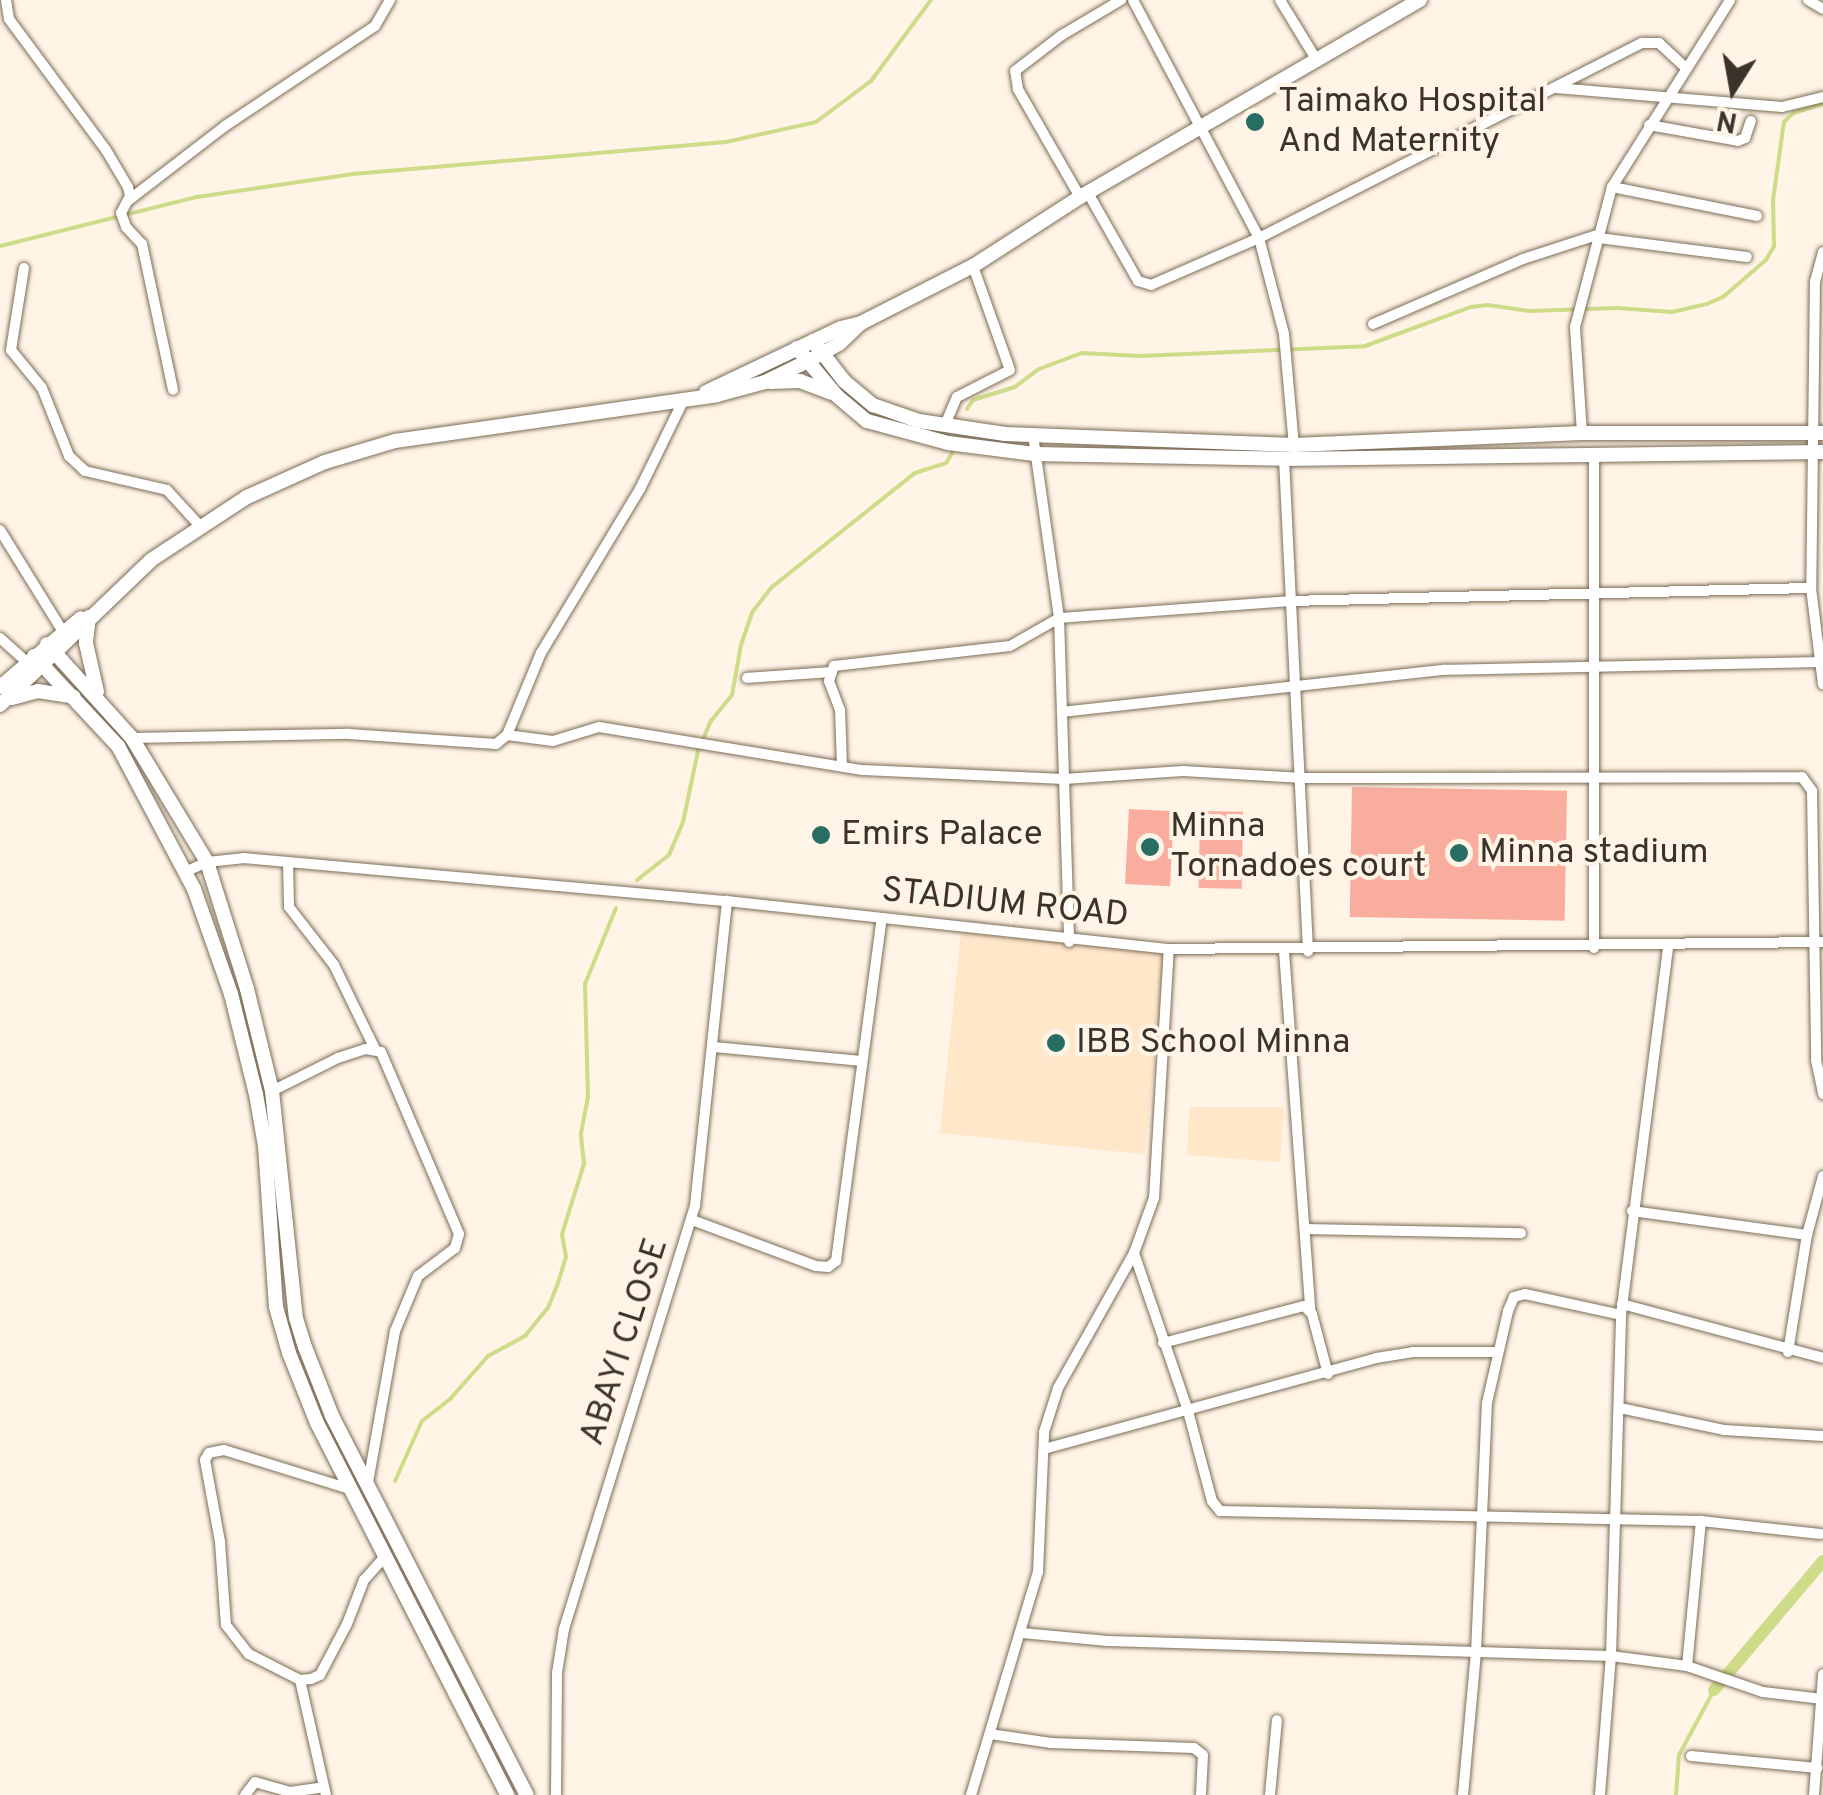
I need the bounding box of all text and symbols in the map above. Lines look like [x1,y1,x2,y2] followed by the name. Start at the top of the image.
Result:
[1683,40,1783,140] north arrow
[1278,81,1546,163] place label: Taimako Hospital And Maternity
[1714,100,1741,139] text: N
[1242,109,1268,135] marker: Taimako Hospital And Maternity
[1170,806,1426,888] place label: Minna Tornadoes court
[841,814,1043,856] place label: Emirs Palace
[810,824,832,846] marker: Emirs Palace
[1479,832,1709,874] place label: Minna stadium
[1139,836,1161,858] marker: Minna Tornadoes court
[1448,842,1470,864] marker: Minna stadium
[879,870,1131,938] street label: STADIUM ROAD
[1076,1022,1350,1064] place label: IBB School Minna
[1045,1032,1067,1054] marker: IBB School Minna
[572,1233,678,1451] street label: ABAYI CLOSE

